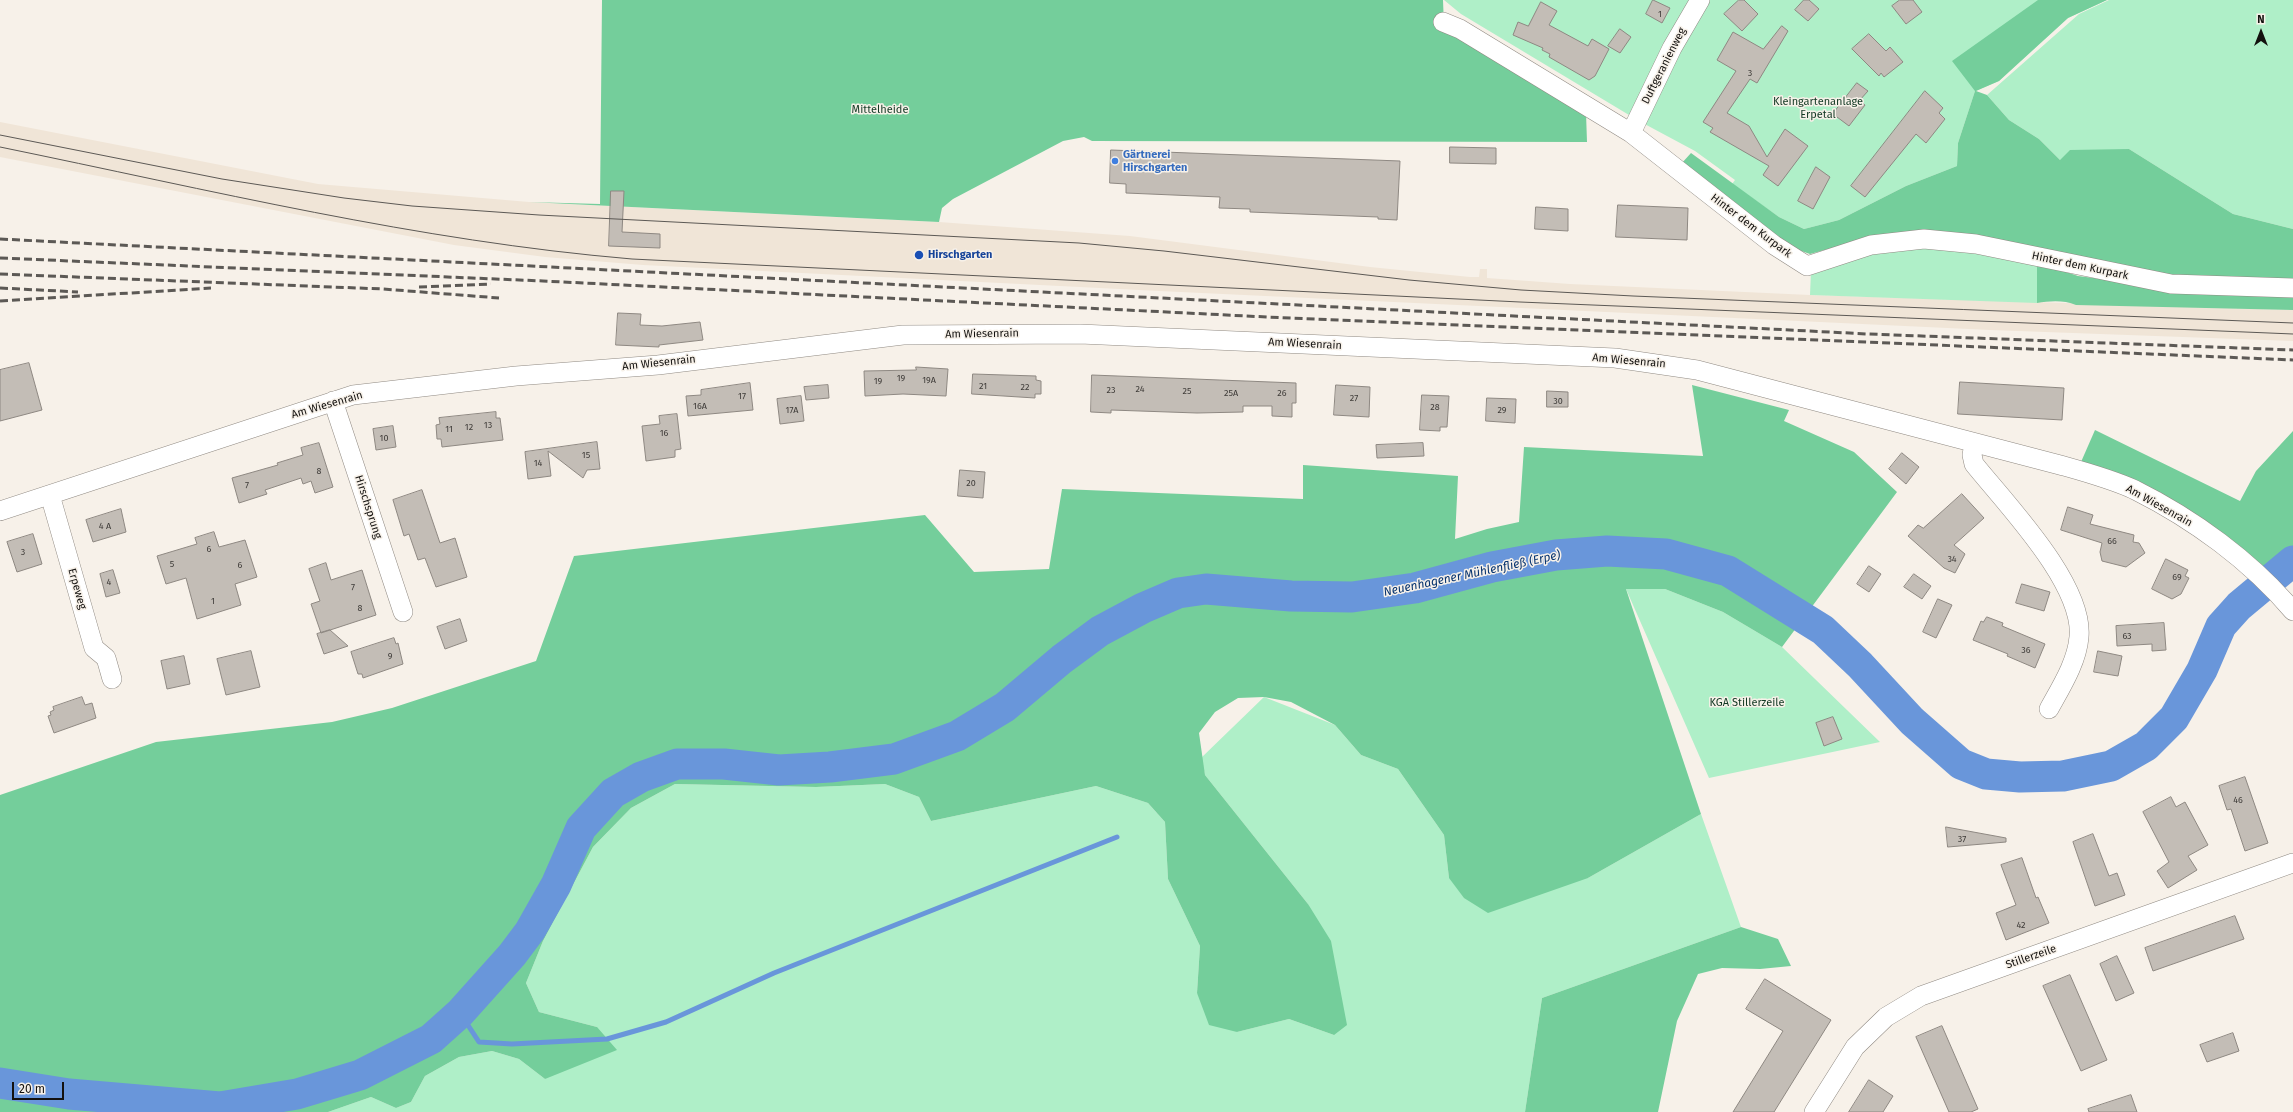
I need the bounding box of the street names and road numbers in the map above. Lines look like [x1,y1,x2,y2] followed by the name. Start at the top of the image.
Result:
[1639,26,1689,106] street label: Duftgeranienweg
[1708,191,1794,261] street label: Hinter dem Kurpark
[2031,249,2129,283] street label: Hinter dem Kurpark
[945,327,1019,341] street label: Am Wiesenrain
[1268,335,1342,353] street label: Am Wiesenrain
[1592,351,1666,371] street label: Am Wiesenrain
[622,353,696,373] street label: Am Wiesenrain
[290,388,364,422] street label: Am Wiesenrain
[352,474,384,540] street label: Hirschsprung
[2124,482,2194,530] street label: Am Wiesenrain
[65,567,89,611] street label: Erpeweg
[2004,942,2058,972] street label: Stillerzeile

